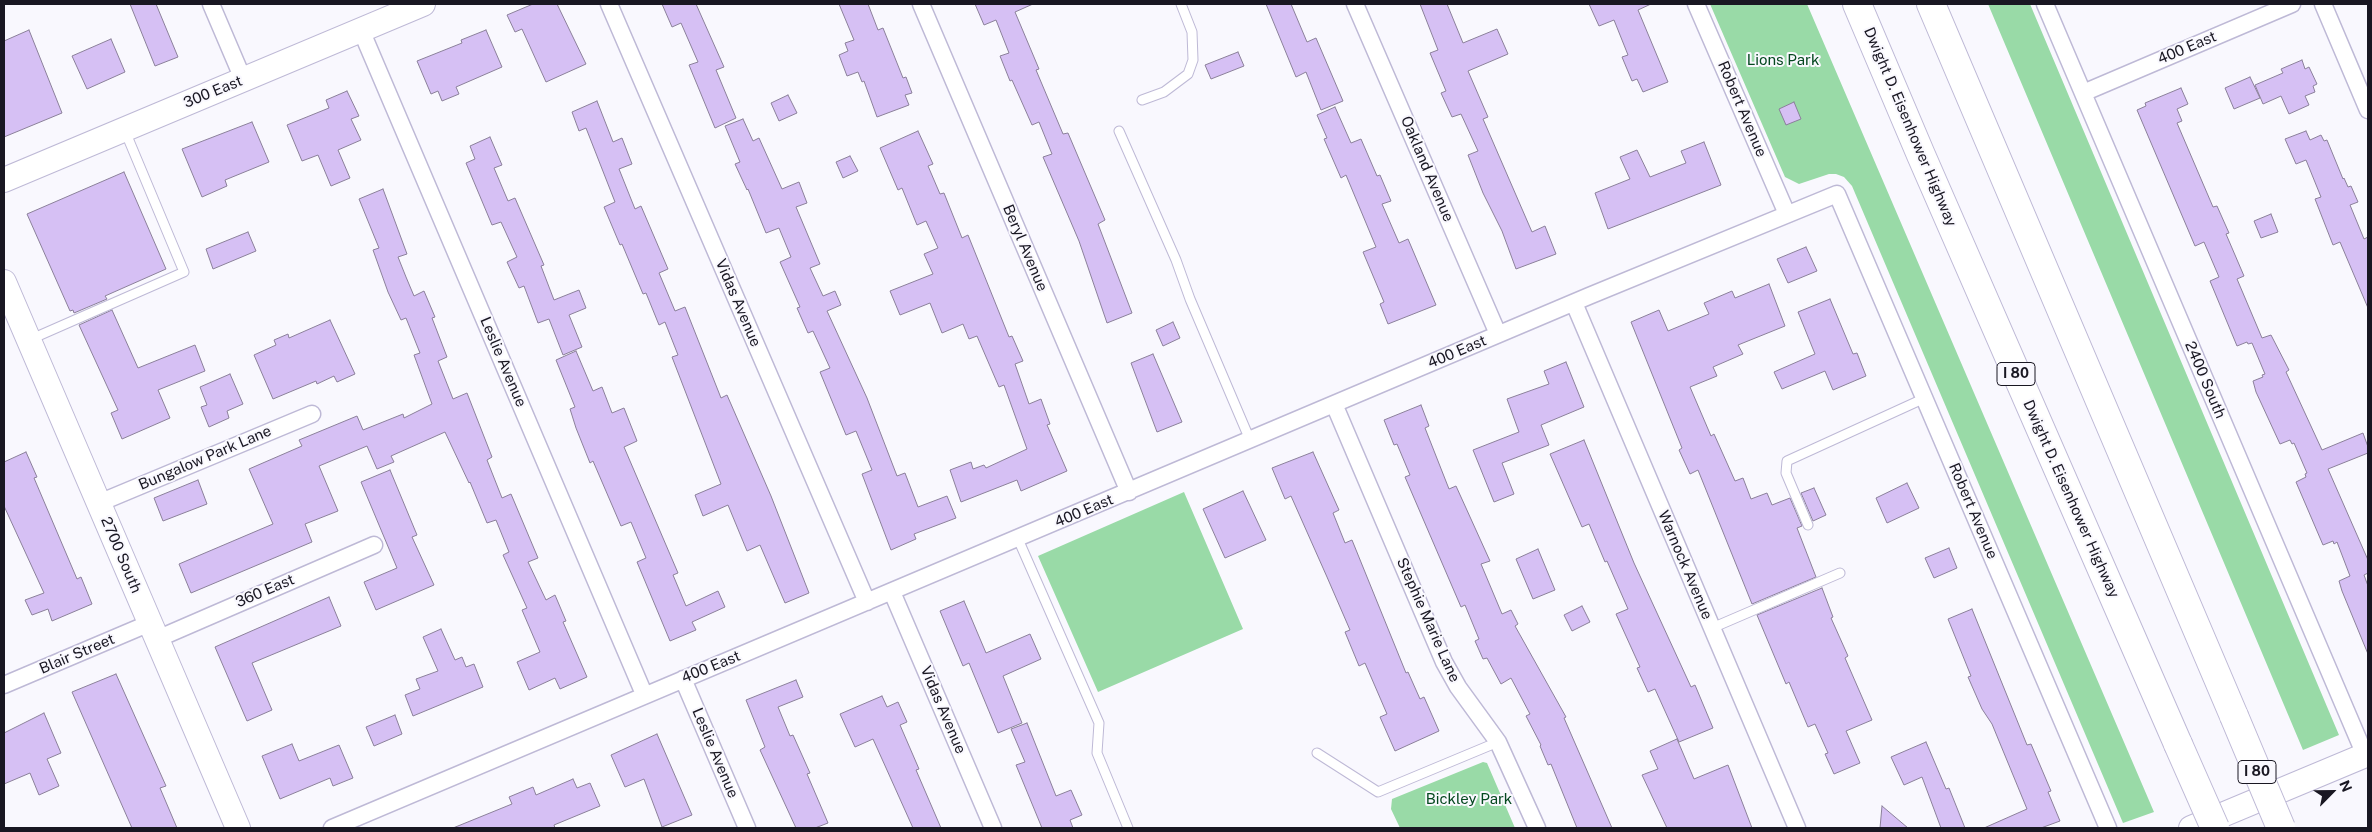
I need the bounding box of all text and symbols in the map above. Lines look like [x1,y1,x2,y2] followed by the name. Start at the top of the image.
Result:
[1860,25,1960,229] street label: Dwight D. Eisenhower Highway
[2155,28,2219,68] street label: 400 East
[1747,51,1819,69] park label: Lions Park
[1714,58,1770,160] street label: Robert Avenue
[181,72,245,112] street label: 300 East
[1397,113,1457,225] street label: Oakland Avenue
[999,202,1051,294] street label: Beryl Avenue
[711,256,765,350] street label: Vidas Avenue
[476,314,530,410] street label: Leslie Avenue
[1425,332,1489,372] street label: 400 East
[2181,339,2229,421] street label: 2400 South
[1997,362,2035,386] road number: I 80
[2019,397,2123,601] street label: Dwight D. Eisenhower Highway
[136,422,274,494] street label: Bungalow Park Lane
[1945,460,2001,562] street label: Robert Avenue
[1052,491,1116,531] street label: 400 East
[1654,508,1716,622] street label: Warnock Avenue
[97,514,145,596] street label: 2700 South
[1392,555,1464,685] street label: Stephie Marie Lane
[233,571,297,611] street label: 360 East
[37,630,117,678] street label: Blair Street
[679,647,743,687] street label: 400 East
[916,663,970,757] street label: Vidas Avenue
[688,705,742,801] street label: Leslie Avenue
[2238,760,2276,784] road number: I 80
[2307,767,2357,817] north arrow
[2336,778,2355,794] text: N
[1426,790,1512,808] park label: Bickley Park

